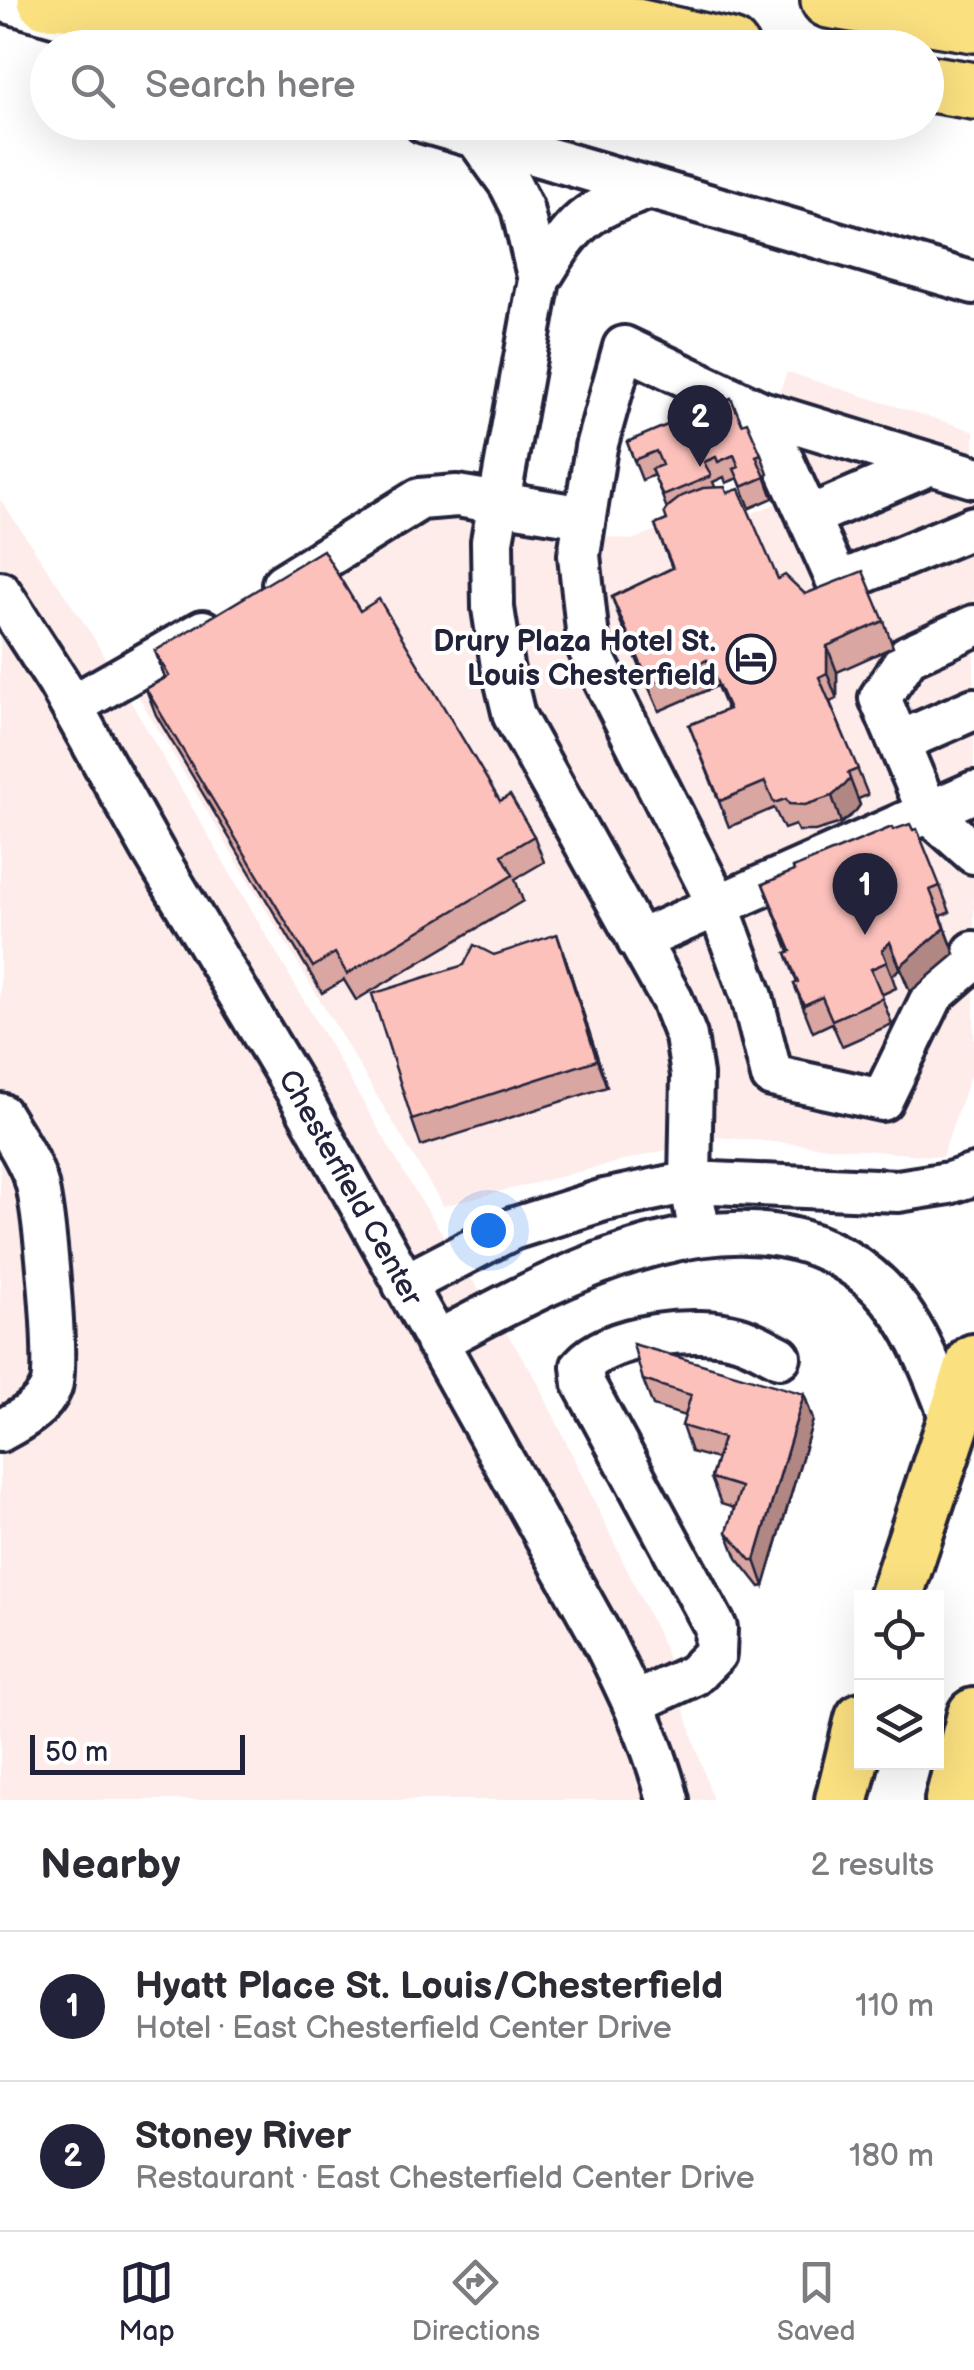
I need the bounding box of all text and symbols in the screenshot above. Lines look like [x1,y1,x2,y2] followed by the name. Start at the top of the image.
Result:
[30,30,944,140] search box
[65,58,120,113] icon: search
[145,63,356,108] text: Search here
[668,384,732,467] pin: 2
[433,624,716,694] place label: Drury Plaza Hotel St. Louis Chesterfield
[725,633,777,685] hotel icon: Drury Plaza Hotel St. Louis Chesterfield
[832,852,898,935] pin: 1
[270,1064,430,1313] street label: Chesterfield Center
[463,1205,514,1256] your location
[854,1590,944,1770] map controls
[854,1590,944,1680] button: locate
[854,1680,944,1770] button: layers
[30,1730,245,1774] scale bar
[45,1736,108,1769] text: 50 m
[40,1840,180,1891] text: Nearby
[810,1846,934,1885] text: 2 results
[135,1964,723,2009] text: Hyatt Place St. Louis/Chesterfield
[66,1987,79,2026] text: 1
[855,1987,934,2026] text: 110 m
[135,2009,672,2048] text: Hotel · East Chesterfield Center Drive
[135,2114,351,2159] text: Stoney River
[63,2137,82,2176] text: 2
[849,2137,934,2176] text: 180 m
[135,2159,755,2198] text: Restaurant · East Chesterfield Center Drive
[118,2255,175,2348] tab: Map
[411,2255,540,2348] tab: Directions
[777,2255,856,2348] tab: Saved

